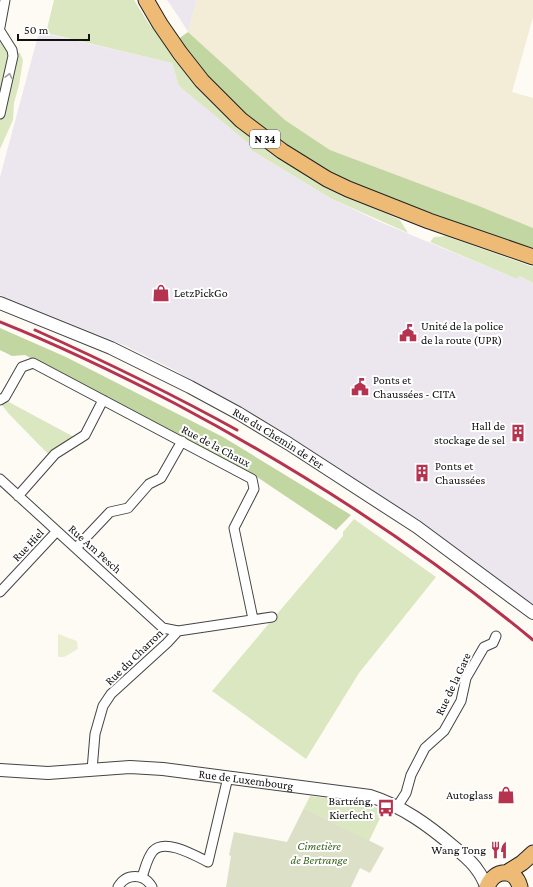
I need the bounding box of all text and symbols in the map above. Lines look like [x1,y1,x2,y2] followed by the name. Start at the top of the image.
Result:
[18,16,89,42] scale bar
[24,23,49,37] text: 50 m
[4,72,12,79] one-way arrow
[250,130,280,148] road number: N 34
[151,283,171,303] shop icon: LetzPickGo
[174,286,228,300] place label: LetzPickGo
[421,319,503,347] place label: Unité de la police de la route (UPR)
[398,323,418,343] public building icon: Unité de la police de la route (UPR)
[373,373,456,401] place label: Ponts et Chaussées - CITA
[350,377,370,397] public building icon: Ponts et Chaussées - CITA
[230,405,327,472] street label: Rue du Chemin de Fer
[434,419,505,447] place label: Hall de stockage de sel
[179,422,253,470] street label: Rue de la Chaux
[508,423,528,443] building icon: Hall de stockage de sel
[435,459,485,487] place label: Ponts et Chaussées
[412,463,432,483] building icon: Ponts et Chaussées
[66,522,125,577] street label: Rue Am Pesch
[9,526,47,564] street label: Rue Hiel
[102,626,166,688] street label: Rue du Charron
[432,650,474,718] street label: Rue de la Gare
[198,767,294,793] street label: Rue de Luxembourg
[496,785,516,805] shop icon: Autoglass
[446,788,493,802] place label: Autoglass
[329,794,374,822] place label: Bartréng, Kierfecht
[376,798,396,818] bus stop icon: Bartréng, Kierfecht
[291,839,348,867] park label: Cimetière de Bertrange
[489,840,509,860] restaurant icon: Wang Tong
[431,843,486,857] place label: Wang Tong

